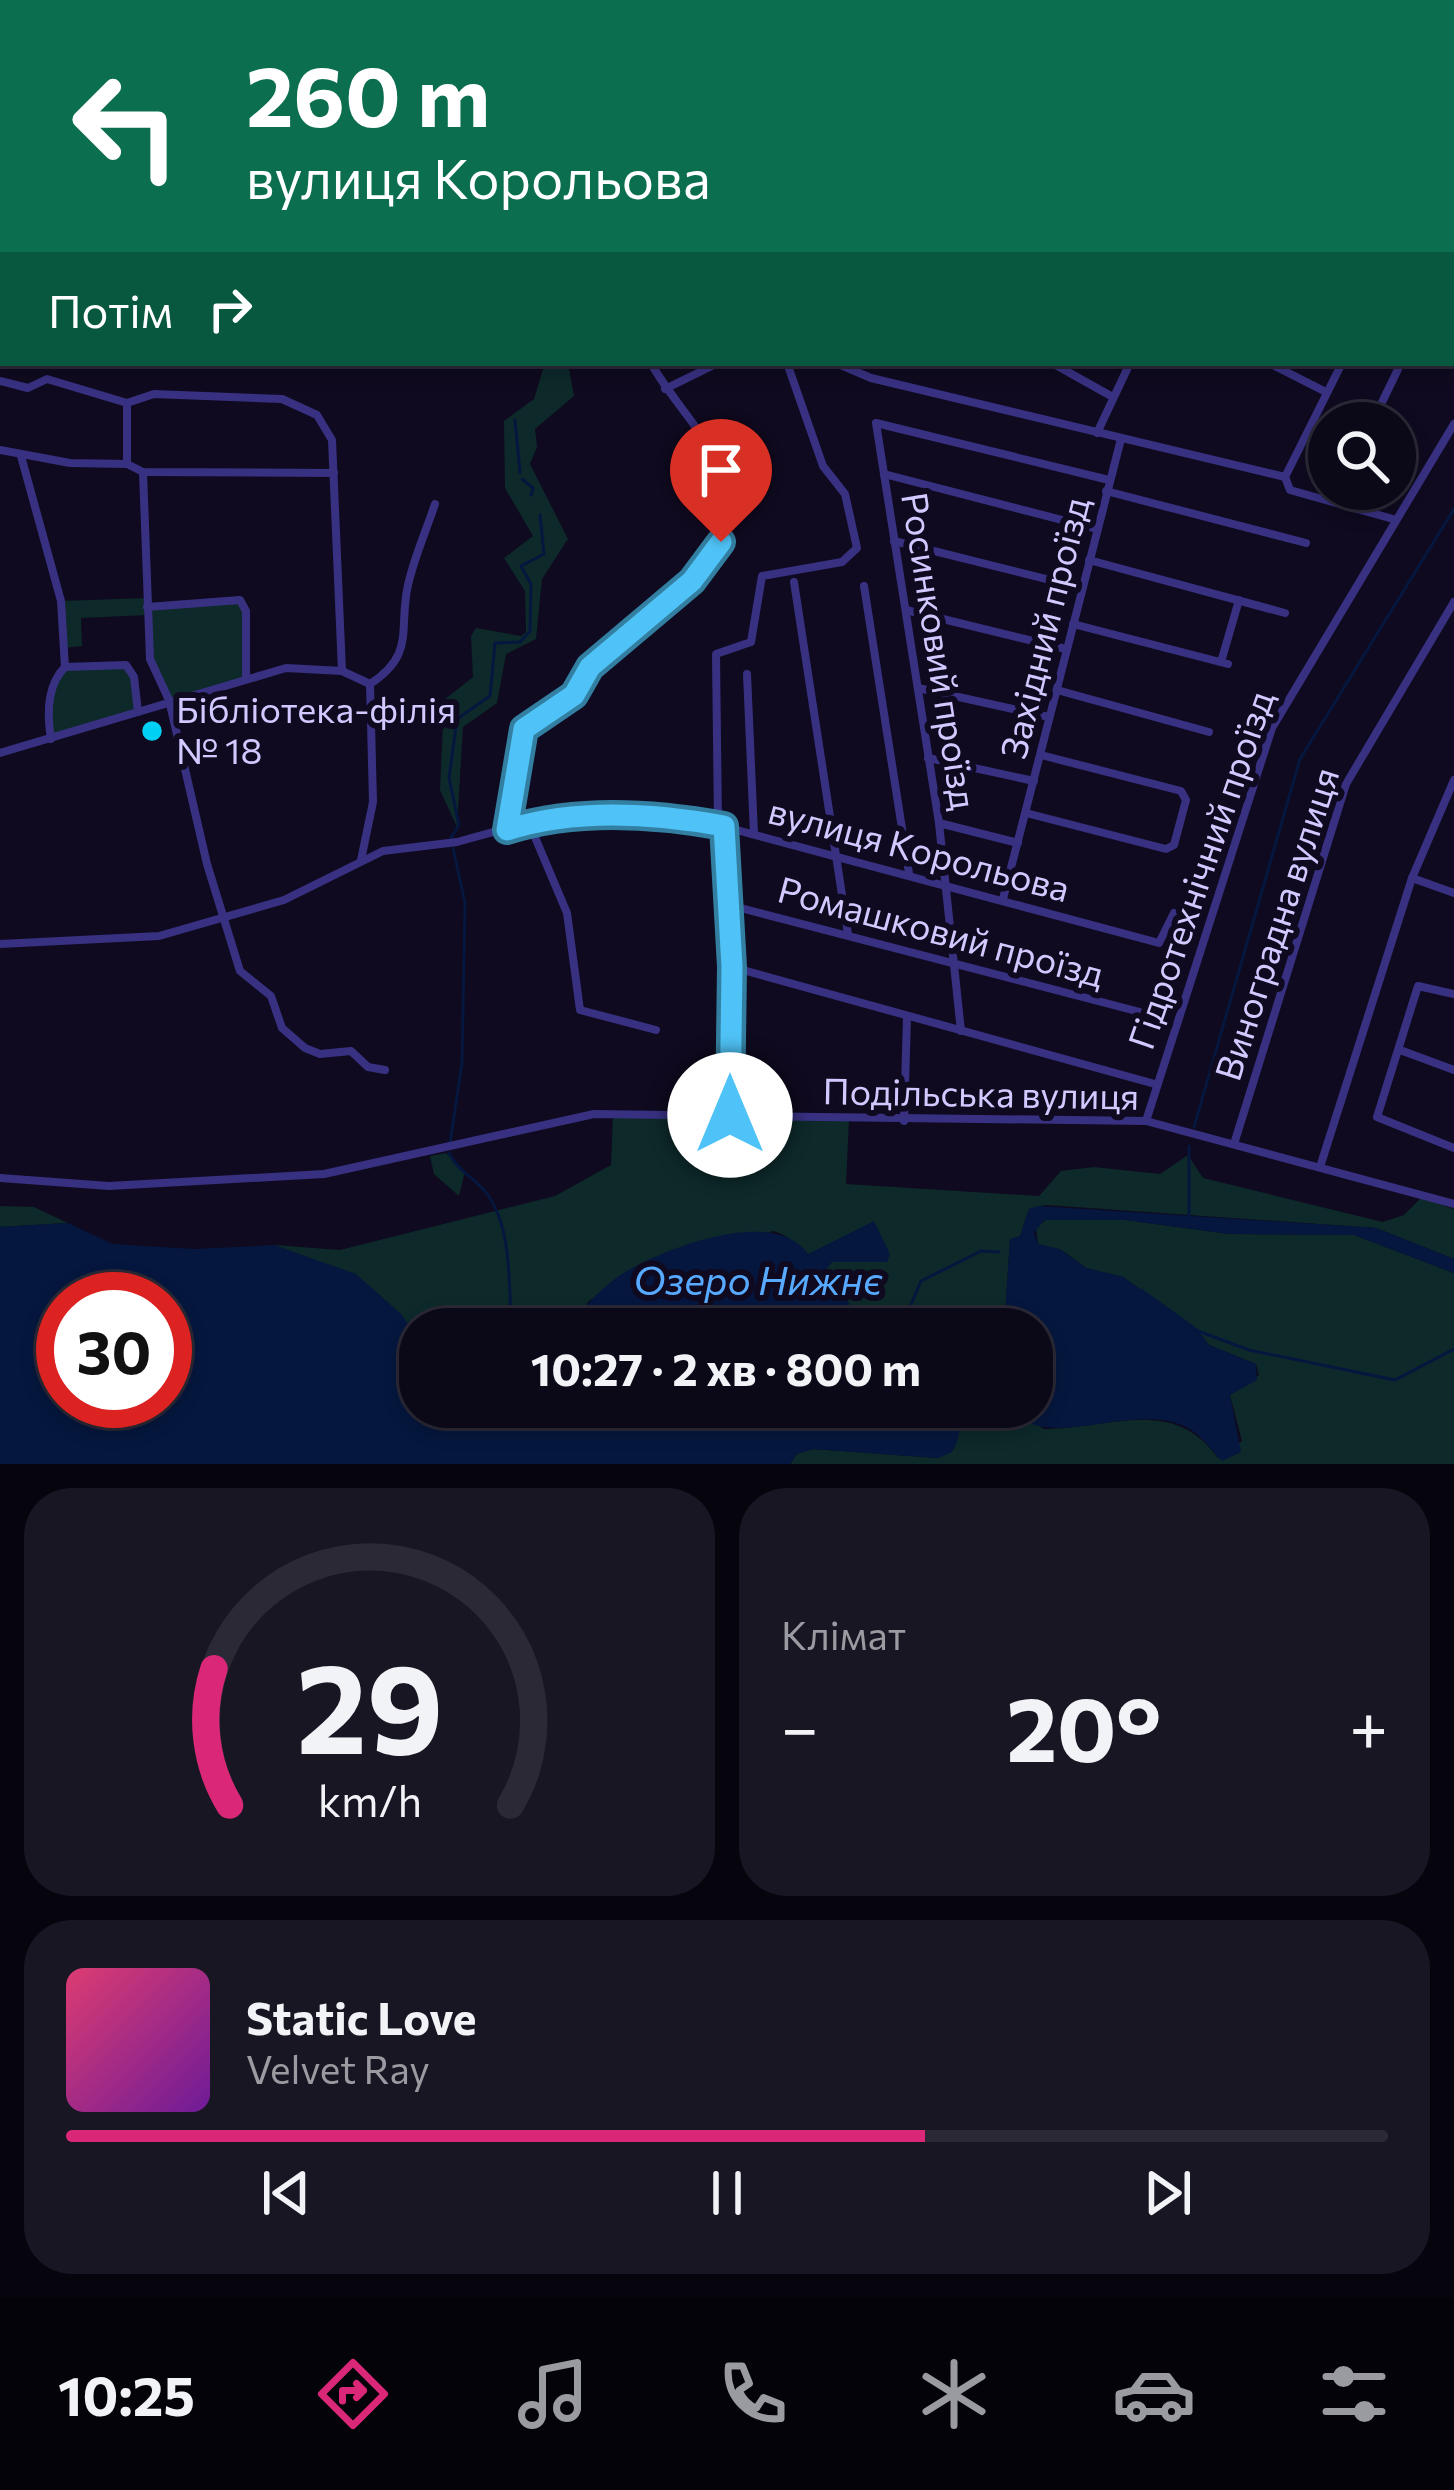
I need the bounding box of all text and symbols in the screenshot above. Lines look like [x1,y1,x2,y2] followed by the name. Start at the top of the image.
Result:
[246,42,490,144] text: 260 m
[48,48,204,204] icon: left
[246,144,711,210] text: вулиця Корольова
[197,276,263,342] icon: right
[48,282,173,337] text: Потім
[1308,402,1416,510] map controls
[1308,402,1416,510] button: search
[670,419,772,542] pin
[688,437,754,503] icon: arrive
[894,489,988,812] street label: Росинковий проїзд
[989,492,1097,763] street label: Західний проїзд
[1117,684,1281,1054] street label: Гідротехнічний проїзд
[176,686,456,771] place label: Бібліотека-філія № 18
[139,718,165,744] marker: Бібліотека-філія № 18
[1204,761,1346,1085] street label: Виноградна вулиця
[764,787,1075,909] street label: вулиця Корольова
[774,865,1109,995] street label: Ромашковий проїзд
[667,1052,793,1178] position arrow
[822,1067,1140,1117] street label: Подільська вулиця
[633,1255,883,1303] water label: Озеро Нижнє
[36,1272,192,1428] speed limit sign: 30
[531,1340,921,1395] text: 10:27 · 2 хв · 800 m
[781,1610,906,1658] text: Клімат
[296,1627,443,1780] text: 29
[1006,1670,1162,1781] text: 20°
[781,1685,819,1766] text: −
[1349,1685,1388,1766] text: +
[317,1773,422,1826] text: km/h
[246,1989,476,2044] text: Static Love
[246,2044,430,2092] text: Velvet Ray
[253,2160,319,2226] icon: previous
[694,2160,760,2226] icon: pause
[1135,2160,1201,2226] icon: next
[311,2352,395,2436] icon: directions
[511,2352,595,2436] icon: music
[711,2352,795,2436] icon: phone
[912,2352,996,2436] icon: climate
[1112,2352,1196,2436] icon: car
[1312,2352,1396,2436] icon: filters
[58,2361,195,2427] text: 10:25

